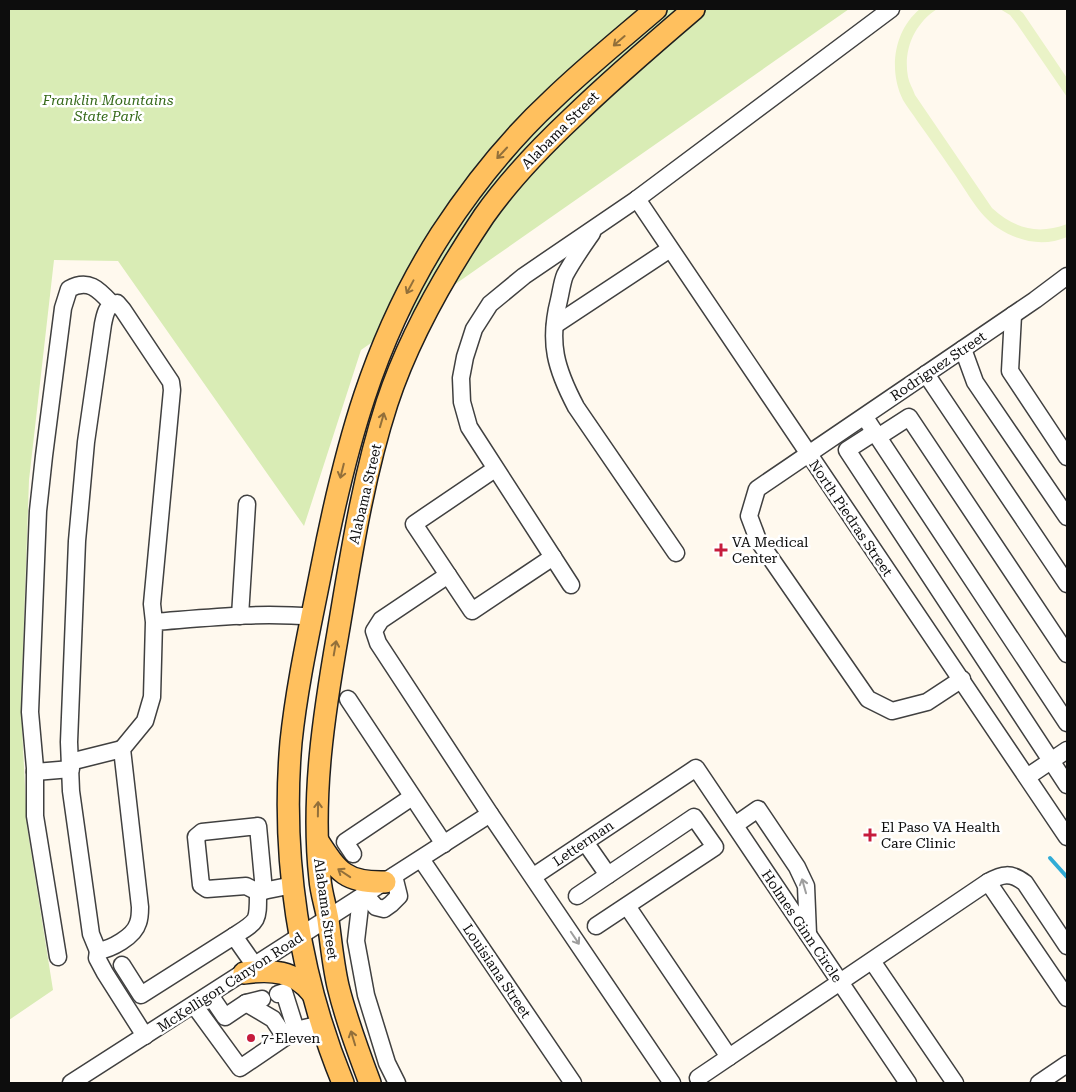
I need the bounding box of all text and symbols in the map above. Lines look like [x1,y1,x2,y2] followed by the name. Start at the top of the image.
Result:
[613,35,626,46] one-way arrow
[518,88,602,172] street label: Alabama Street
[42,92,174,124] park label: Franklin Mountains State Park
[496,146,508,159] one-way arrow
[405,279,415,294] one-way arrow
[887,328,989,404] street label: Rodriguez Street
[378,413,388,429] one-way arrow
[346,442,384,546] street label: Alabama Street
[806,457,896,579] street label: North Piedras Street
[337,463,346,479] one-way arrow
[732,534,809,566] place label: VA Medical Center
[714,543,728,557] marker: VA Medical Center
[331,640,341,656] one-way arrow
[313,801,323,818] one-way arrow
[550,817,616,869] street label: Letterman
[881,819,1000,851] place label: El Paso VA Health Care Clinic
[863,828,877,842] marker: El Paso VA Health Care Clinic
[311,857,341,961] street label: Alabama Street
[758,867,846,985] street label: Holmes Ginn Circle
[337,868,351,878] one-way arrow
[799,878,809,894] one-way arrow
[460,921,534,1021] street label: Louisiana Street
[154,929,306,1035] street label: McKelligon Canyon Road
[570,931,580,945] one-way arrow
[261,1030,320,1046] place label: 7-Eleven
[348,1030,358,1046] one-way arrow
[245,1032,257,1044] marker: 7-Eleven

